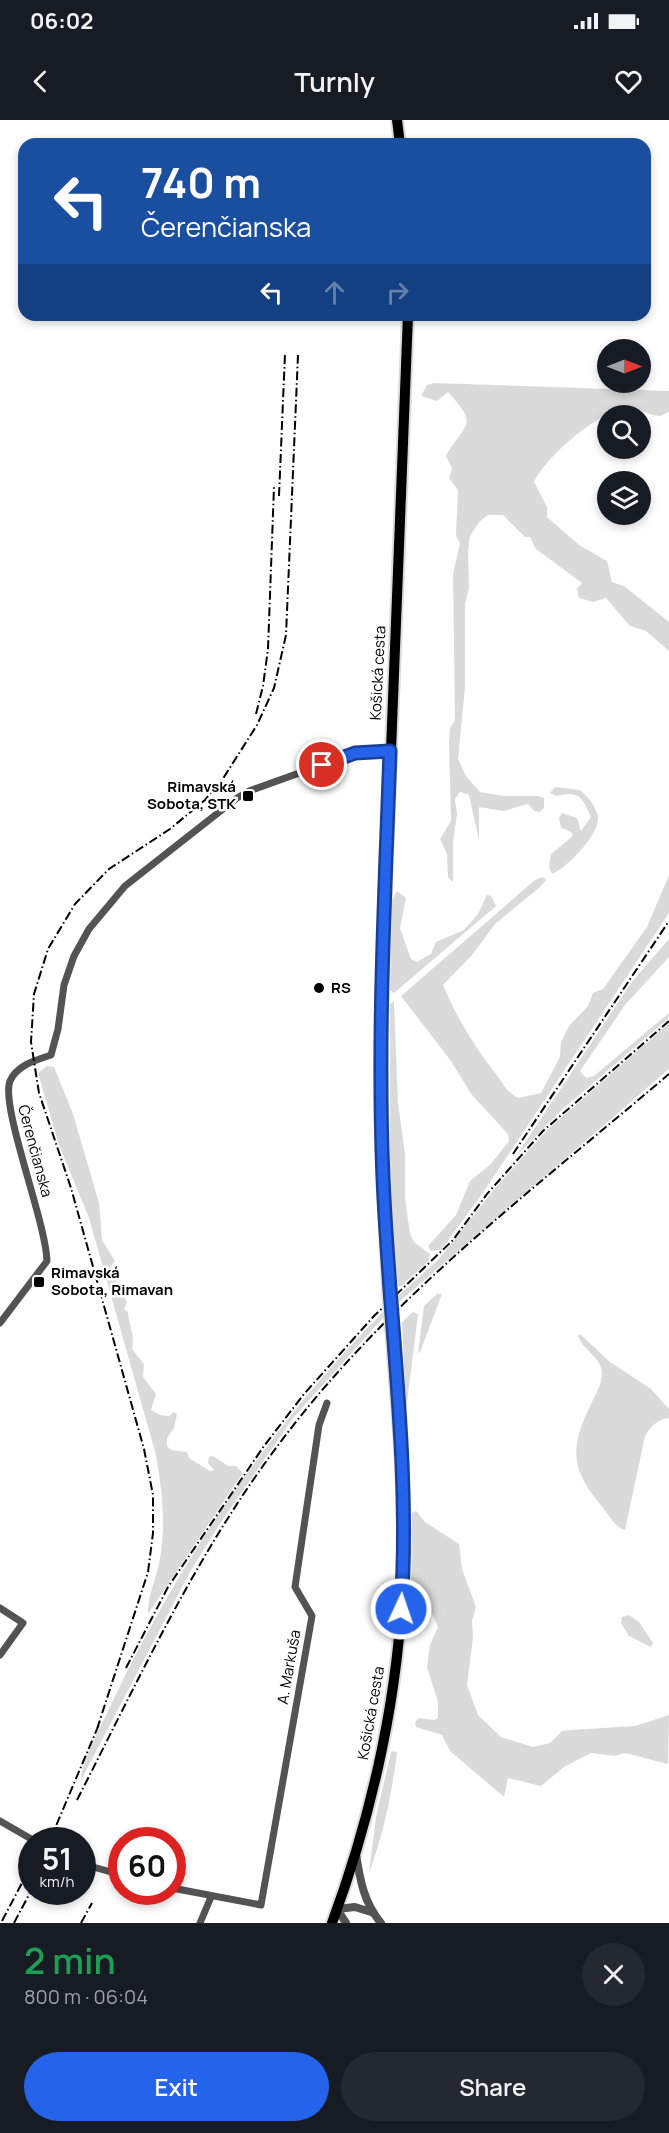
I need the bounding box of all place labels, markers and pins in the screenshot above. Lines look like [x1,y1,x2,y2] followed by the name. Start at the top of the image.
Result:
[296,739,347,790] pin
[147,776,236,814] place label: Rimavská Sobota, STK
[241,789,255,803] marker: Rimavská Sobota, STK
[331,977,351,998] place label: RS
[312,981,326,995] marker: RS
[51,1262,173,1300] place label: Rimavská Sobota, Rimavan
[32,1275,46,1289] marker: Rimavská Sobota, Rimavan

